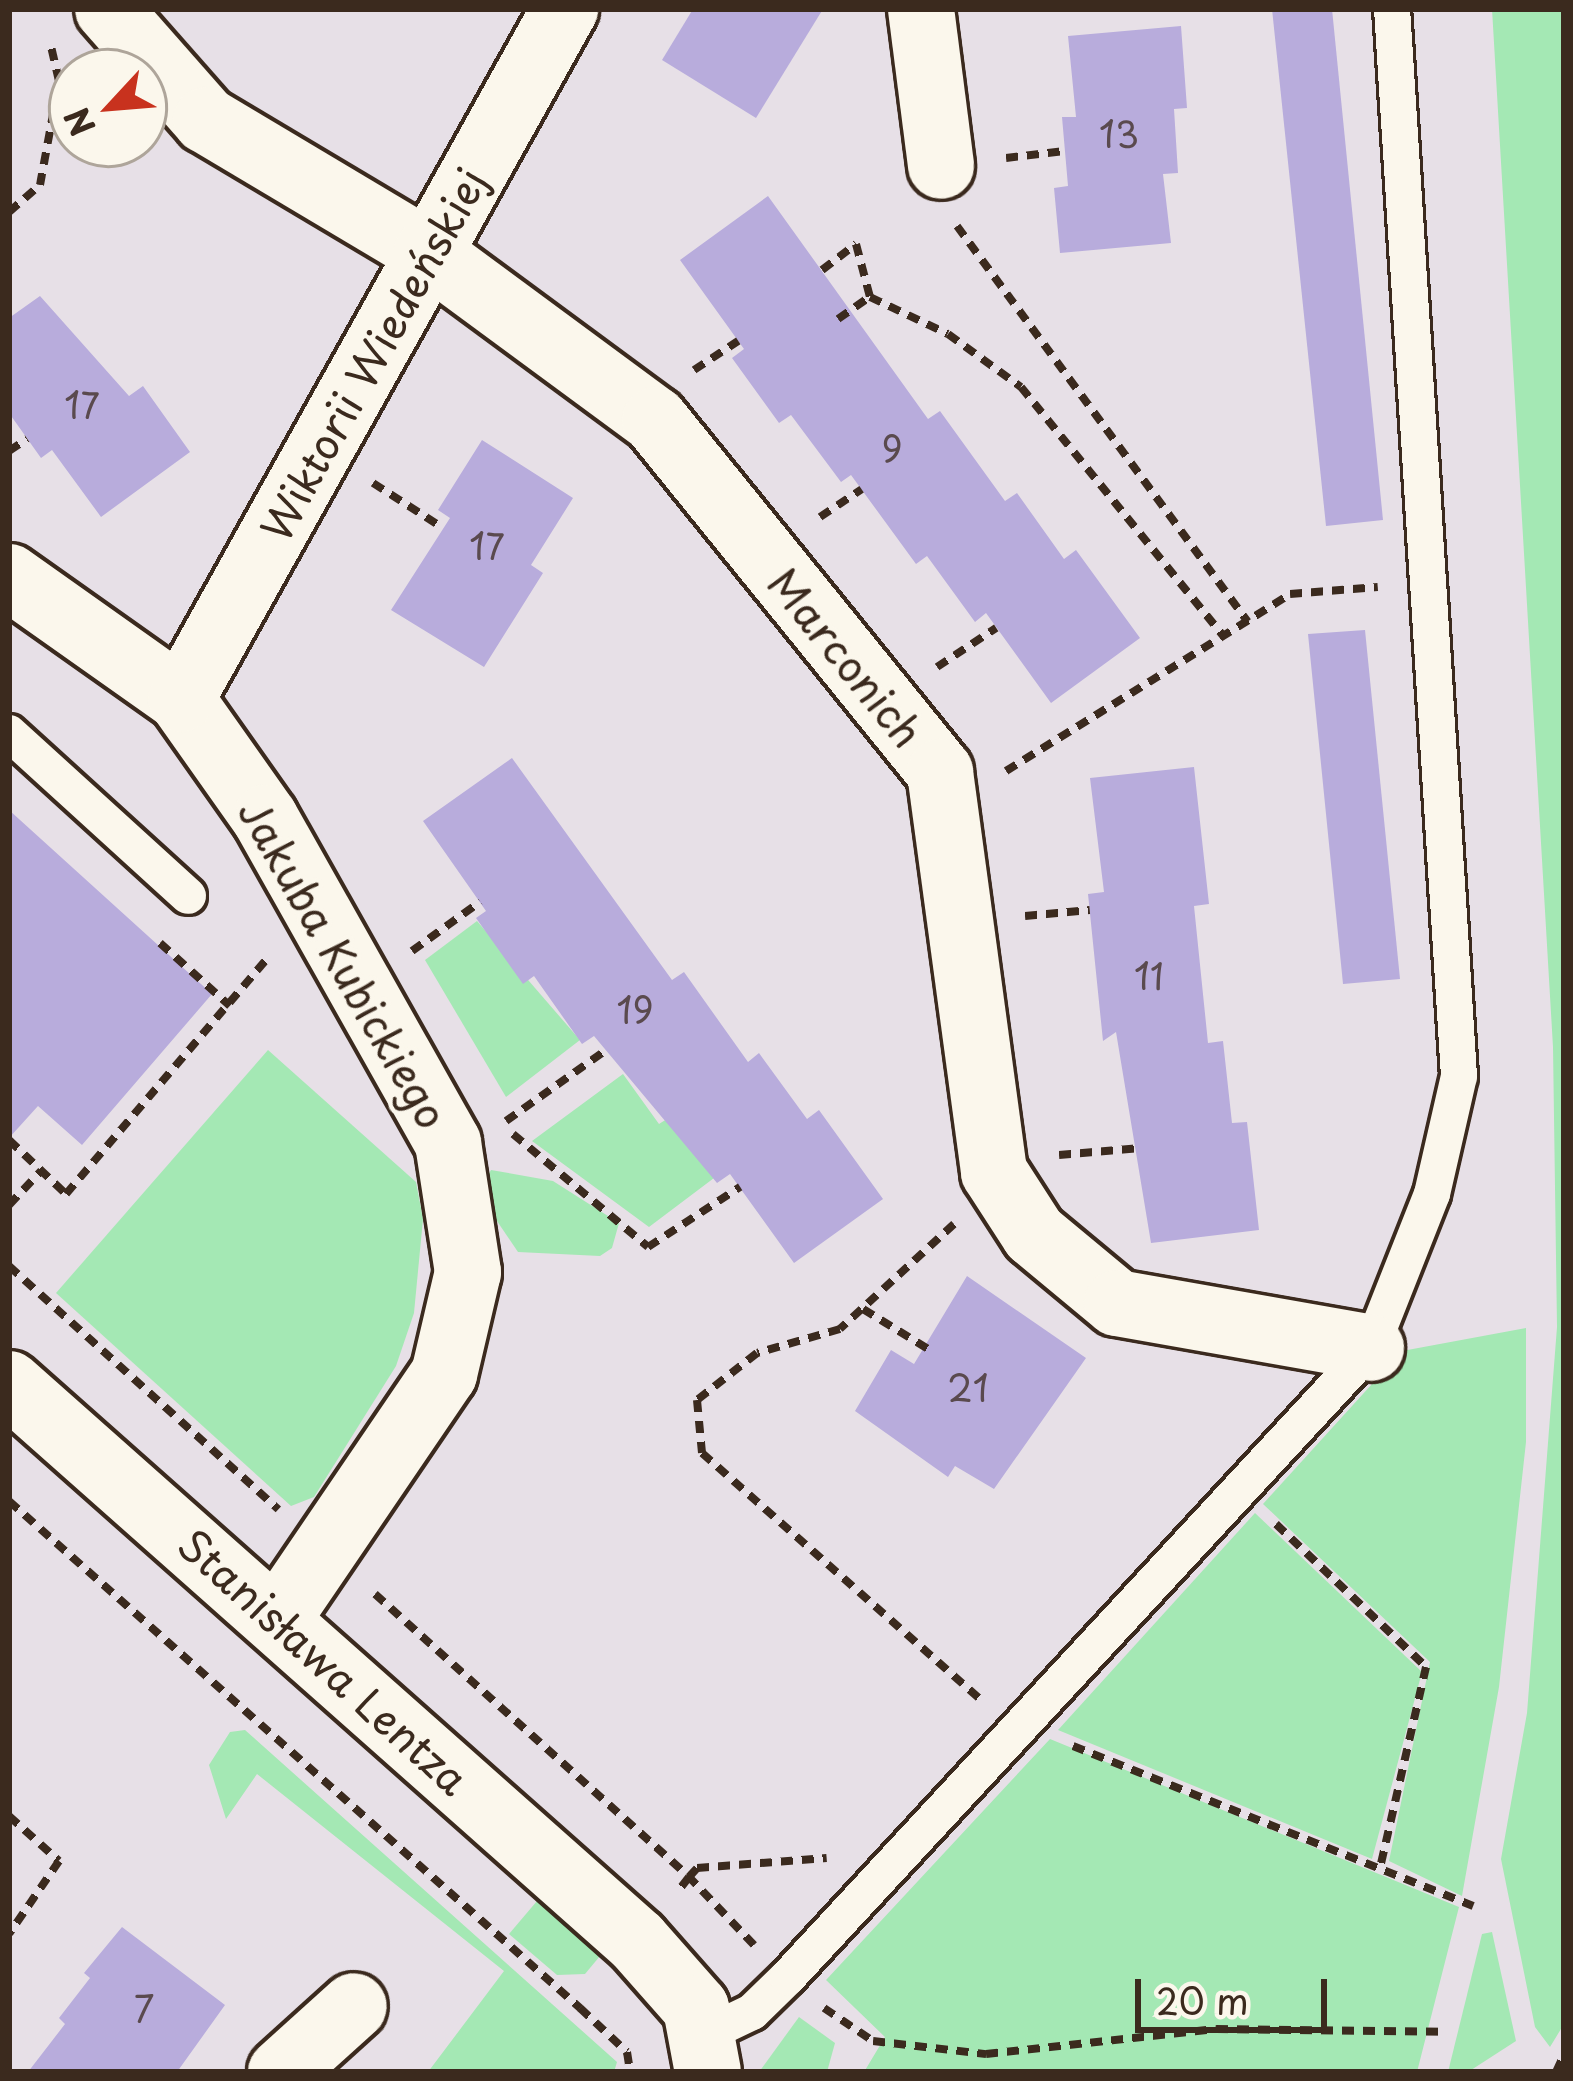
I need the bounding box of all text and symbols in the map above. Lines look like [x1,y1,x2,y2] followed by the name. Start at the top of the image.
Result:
[48,48,168,168] north arrow
[50,100,107,145] text: N
[1099,112,1139,156] house number: 13
[250,160,496,548] street label: Wiktorii Wiedeńskiej
[64,383,100,427] house number: 17
[881,427,903,471] house number: 9
[469,524,505,568] house number: 17
[759,557,933,757] street label: Marconich
[228,788,460,1138] street label: Jakuba Kubickiego
[1134,954,1164,998] house number: 11
[616,988,654,1032] house number: 19
[947,1366,989,1410] house number: 21
[169,1518,479,1804] street label: Stanisława Lentza
[1141,1955,1333,2029] scale bar
[1156,1973,1249,2027] text: 20 m
[134,1987,154,2031] house number: 7

